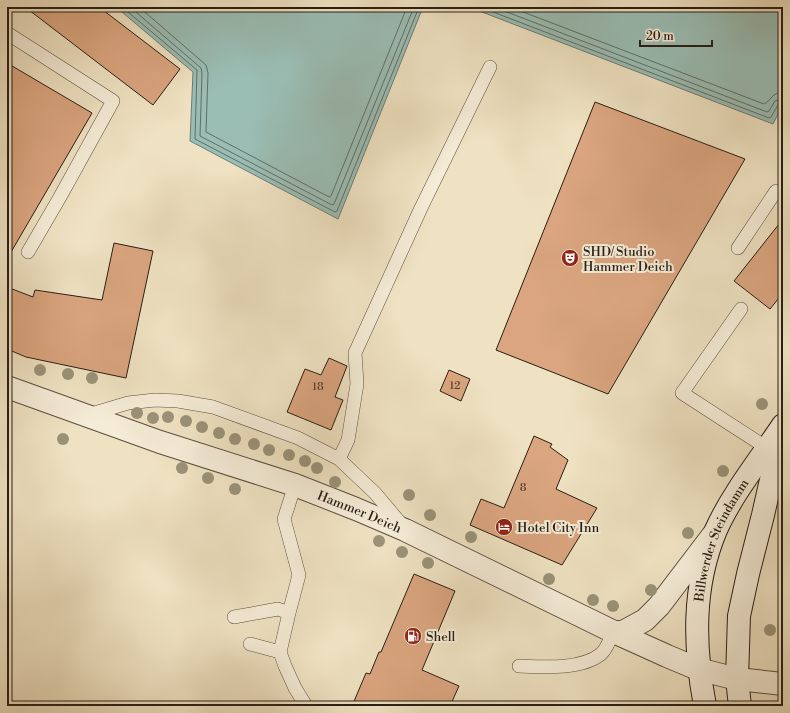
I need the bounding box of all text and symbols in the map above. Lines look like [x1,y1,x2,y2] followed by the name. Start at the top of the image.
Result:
[640,22,712,48] scale bar
[646,29,674,44] text: 20 m
[583,244,673,275] place label: SHD/ Studio Hammer Deich
[560,248,580,268] theatre icon: SHD/ Studio Hammer Deich
[449,379,461,393] house number: 12
[312,380,324,394] house number: 18
[691,476,753,603] street label: Billwerder Steindamm
[520,481,527,495] house number: 8
[315,488,404,537] street label: Hammer Deich
[494,517,514,537] hotel icon: Hotel City Inn
[517,520,600,536] place label: Hotel City Inn
[403,626,423,646] fuel station icon: Shell
[426,629,456,645] place label: Shell

